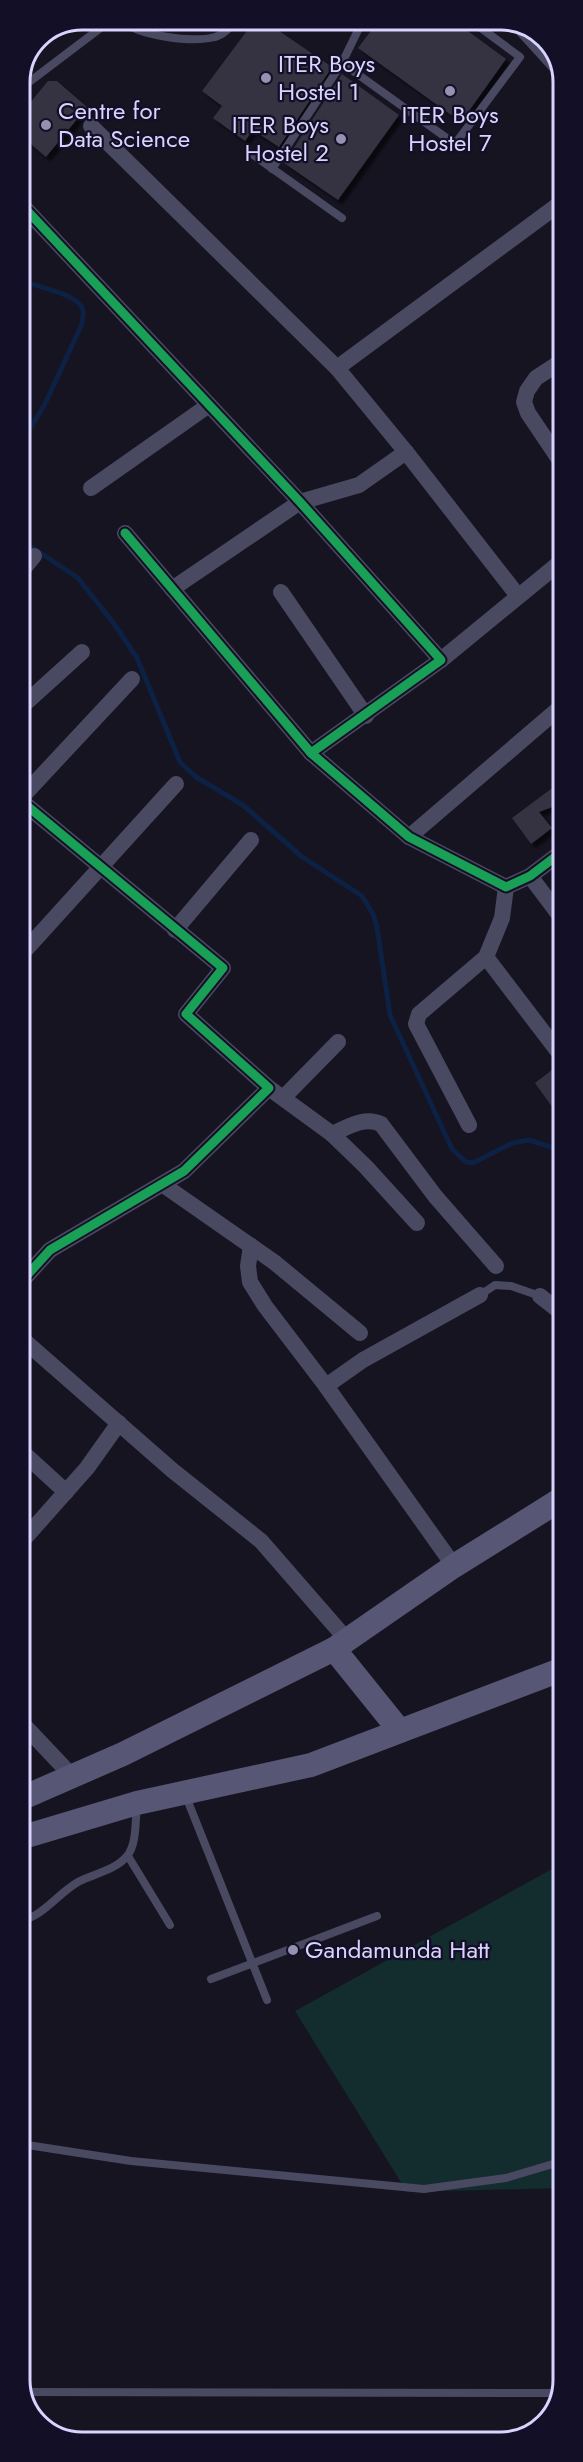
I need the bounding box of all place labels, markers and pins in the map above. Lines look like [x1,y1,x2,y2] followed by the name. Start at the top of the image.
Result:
[278,46,375,109] place label: ITER Boys Hostel 1
[259,71,273,85] marker: ITER Boys Hostel 1
[443,84,457,98] marker: ITER Boys Hostel 7
[58,93,190,156] place label: Centre for Data Science
[401,97,499,160] place label: ITER Boys Hostel 7
[232,107,329,170] place label: ITER Boys Hostel 2
[39,118,53,132] marker: Centre for Data Science
[334,132,348,146] marker: ITER Boys Hostel 2
[305,1932,490,1967] place label: Gandamunda Hatt
[286,1943,300,1957] marker: Gandamunda Hatt

